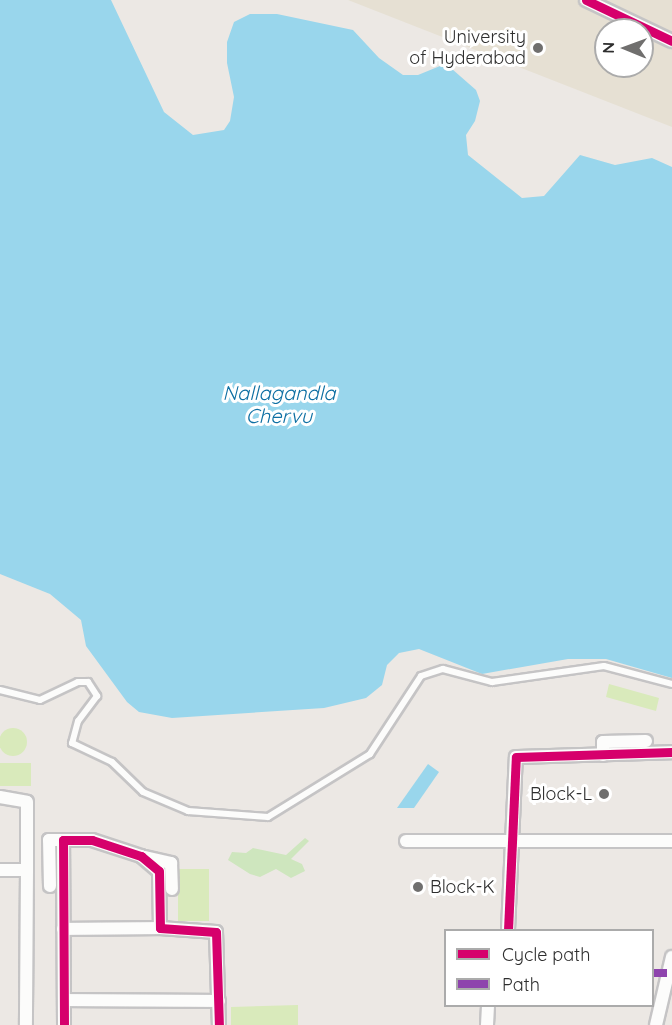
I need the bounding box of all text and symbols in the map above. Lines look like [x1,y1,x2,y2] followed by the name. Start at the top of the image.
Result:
[594,18,654,78] north arrow
[409,27,526,70] place label: University of Hyderabad
[531,41,545,55] marker: University of Hyderabad
[598,42,618,54] text: N
[223,380,335,427] water label: Nallagandla Chervu
[530,783,592,805] place label: Block-L
[597,787,611,801] marker: Block-L
[430,876,495,898] place label: Block-K
[411,880,425,894] marker: Block-K
[444,929,654,1007] legend
[502,943,590,966] text: Cycle path
[502,973,540,996] text: Path

